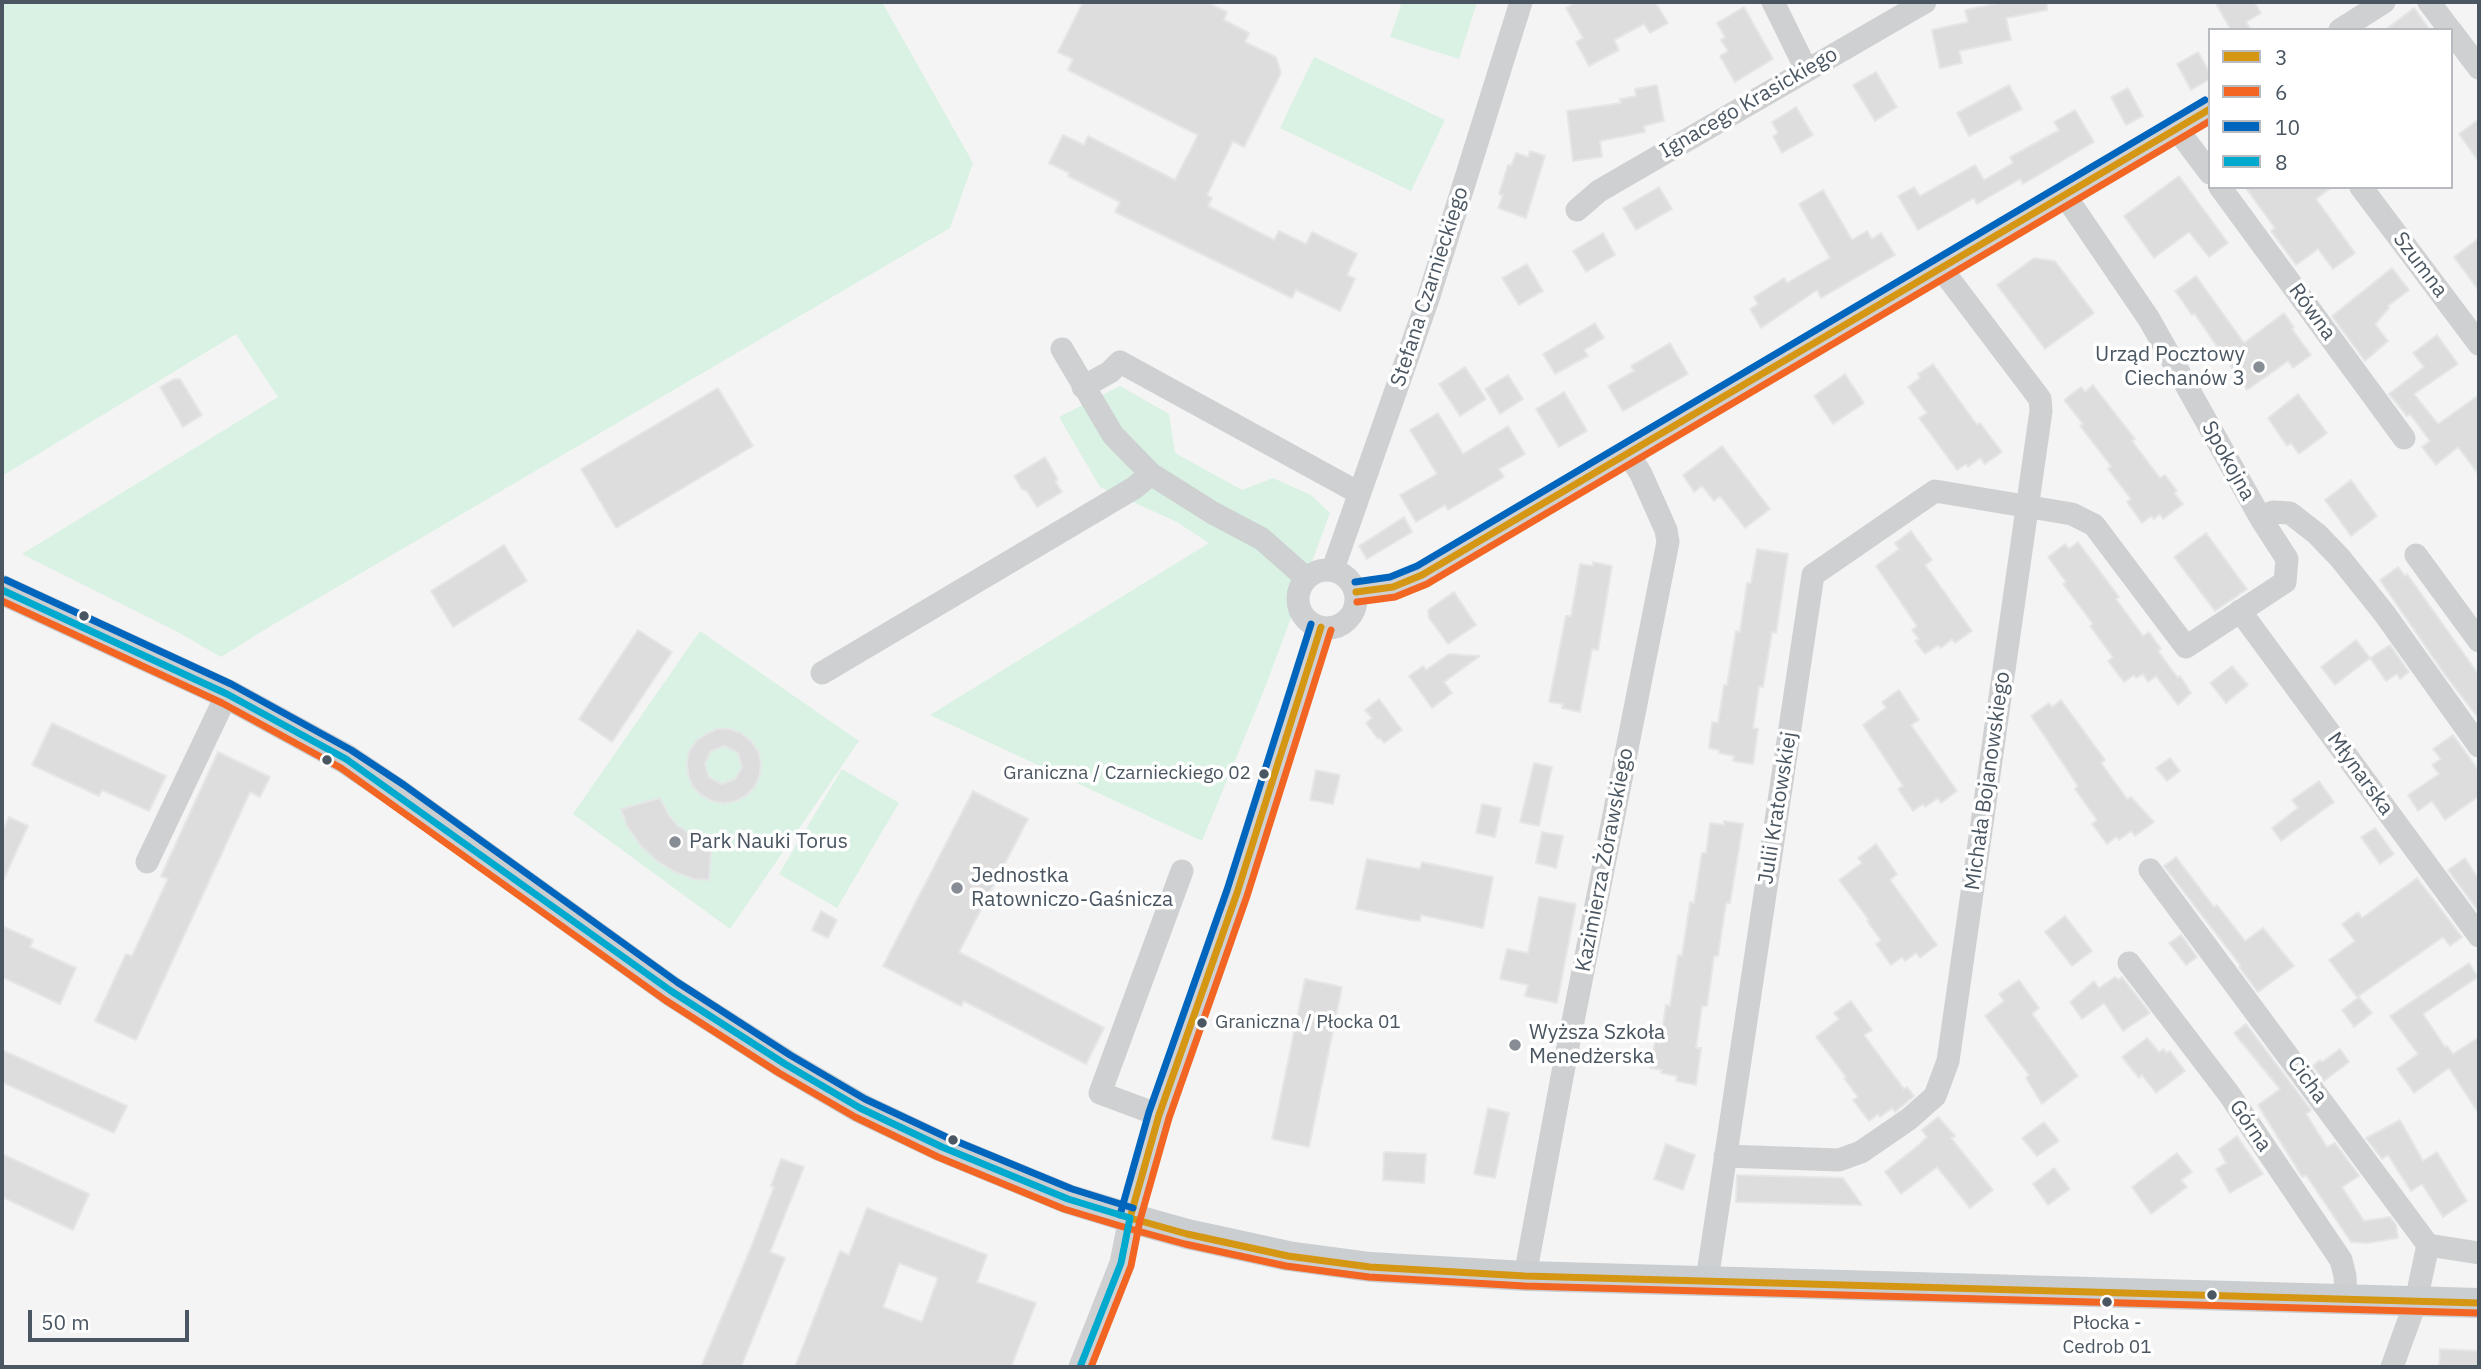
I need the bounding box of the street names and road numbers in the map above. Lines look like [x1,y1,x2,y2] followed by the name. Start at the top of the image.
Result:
[1656,42,1842,164] street label: Ignacego Krasickiego
[1386,184,1474,390] street label: Stefana Czarnieckiego
[2387,227,2453,303] street label: Szumna
[2283,279,2341,345] street label: Równa
[2196,417,2260,505] street label: Spokojna
[1960,670,2016,892] street label: Michała Bojanowskiego
[2321,728,2399,820] street label: Młynarska
[1754,730,1802,886] street label: Julii Kratowskiej
[1571,746,1639,974] street label: Kazimierza Żórawskiego
[2282,1052,2332,1108] street label: Cicha
[2224,1095,2276,1157] street label: Górna

